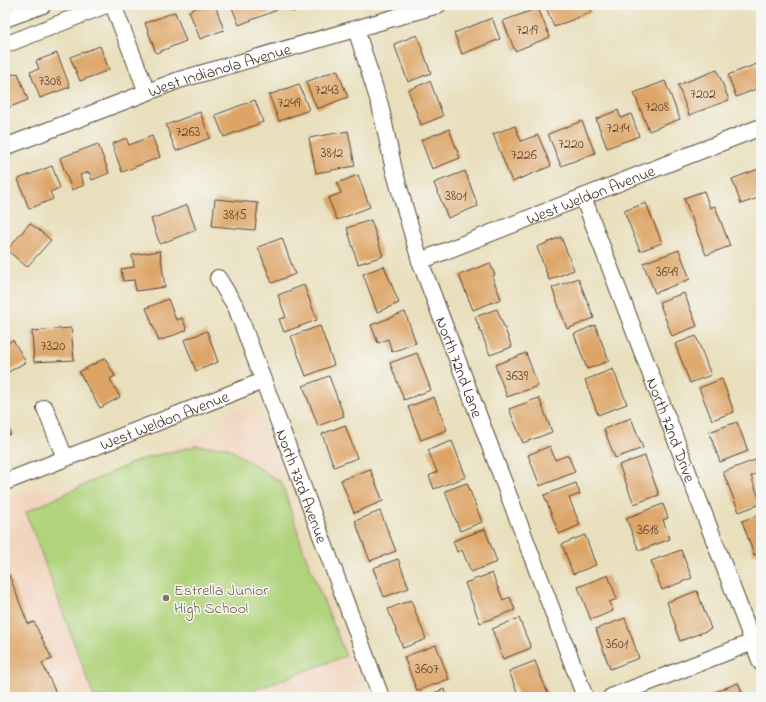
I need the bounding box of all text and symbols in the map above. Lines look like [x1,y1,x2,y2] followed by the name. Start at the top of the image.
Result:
[516,20,538,41] house number: 7219
[145,38,295,105] street label: West Indianola Avenue
[39,71,61,92] house number: 7308
[315,80,339,101] house number: 7243
[690,84,716,105] house number: 7202
[278,93,301,114] house number: 7249
[645,97,669,118] house number: 7208
[607,118,630,139] house number: 7214
[176,122,201,143] house number: 7263
[558,134,584,155] house number: 7220
[321,143,343,164] house number: 3812
[511,145,537,166] house number: 7226
[523,159,660,232] street label: West Weldon Avenue
[445,186,467,207] house number: 3801
[223,205,247,226] house number: 3815
[656,262,679,283] house number: 3649
[428,314,488,422] street label: North 72nd Lane
[41,336,65,357] house number: 7320
[506,366,529,387] house number: 3639
[639,375,701,487] street label: North 72nd Drive
[97,385,234,458] street label: West Weldon Avenue
[268,426,333,548] street label: North 73rd Avenue
[637,520,659,541] house number: 3618
[174,579,268,621] place label: Estrella Junior High School
[161,593,171,603] marker: Estrella Junior High School
[606,634,629,655] house number: 3601
[415,659,439,680] house number: 3607

